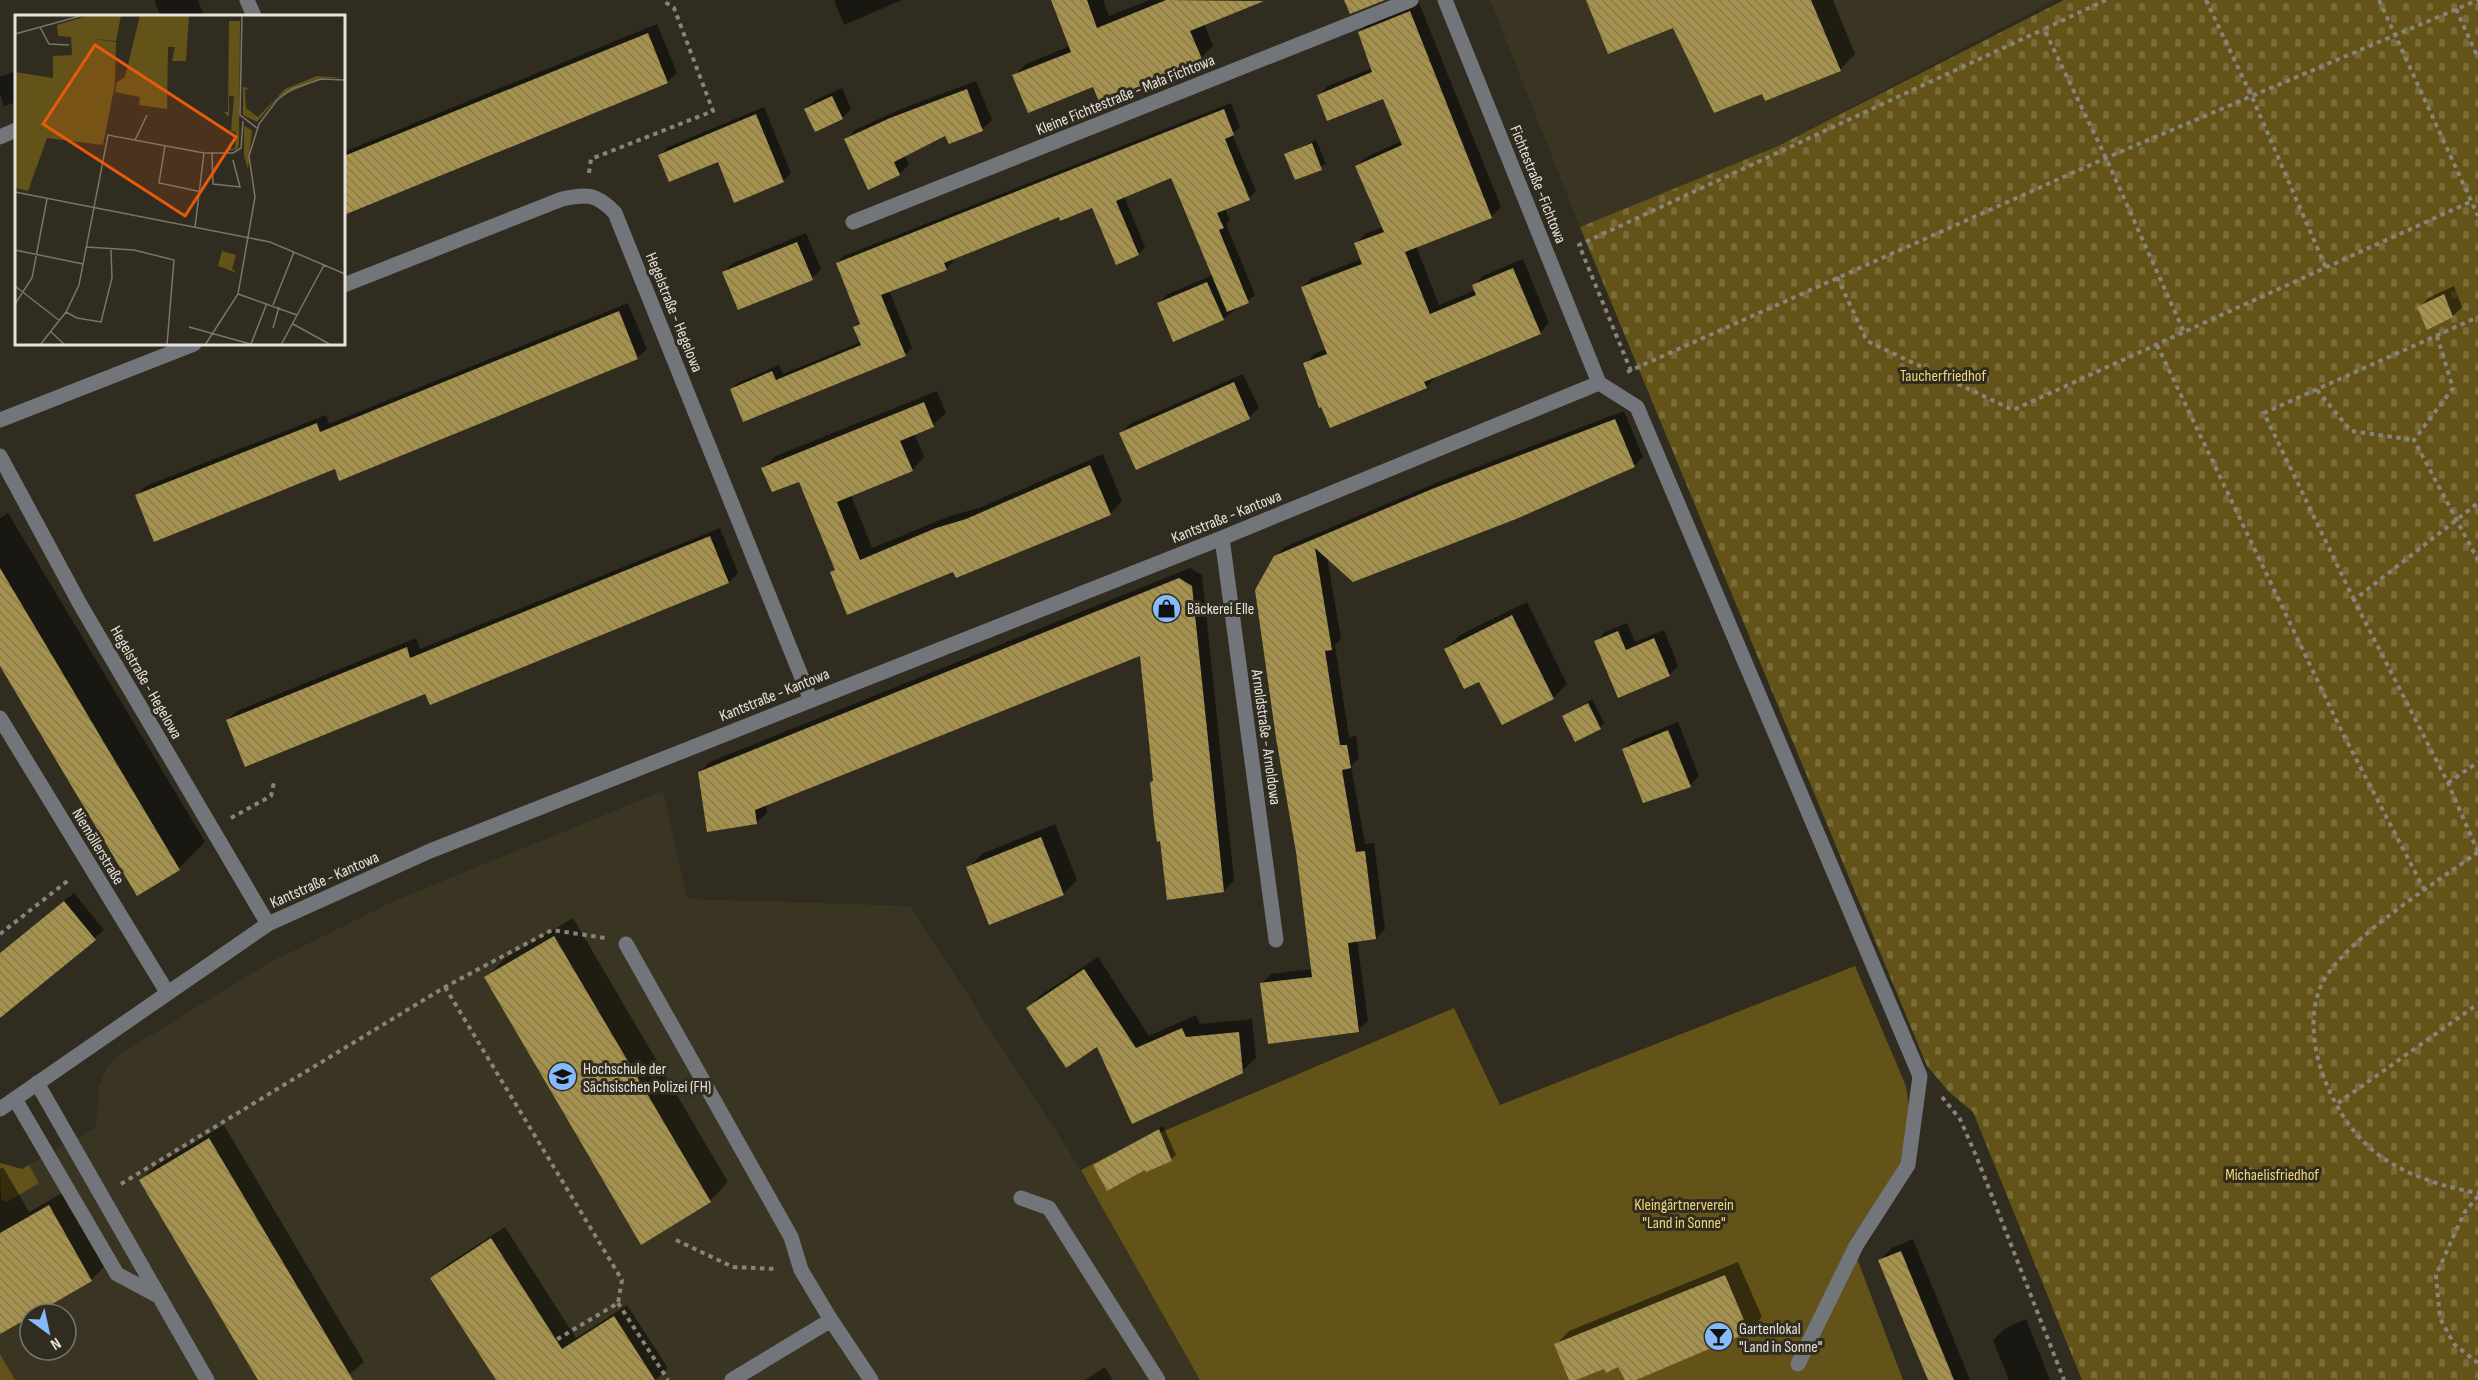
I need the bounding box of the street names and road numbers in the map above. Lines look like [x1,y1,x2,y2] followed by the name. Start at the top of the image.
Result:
[1034,51,1218,140] street label: Kleine Fichtestraße - Mała Fichtowa
[1505,123,1570,246] street label: Fichtestraße -Fichtowa
[641,250,706,375] street label: Hegelstraße - Hegelowa
[1169,487,1284,548] street label: Kantstraße - Kantowa
[106,623,186,743] street label: Hegelstraße - Hegelowa
[717,665,832,726] street label: Kantstraße - Kantowa
[1246,667,1284,806] street label: Arnoldstraße - Arnoldowa
[68,805,128,888] street label: Niemöllerstraße
[267,848,382,913] street label: Kantstraße - Kantowa

